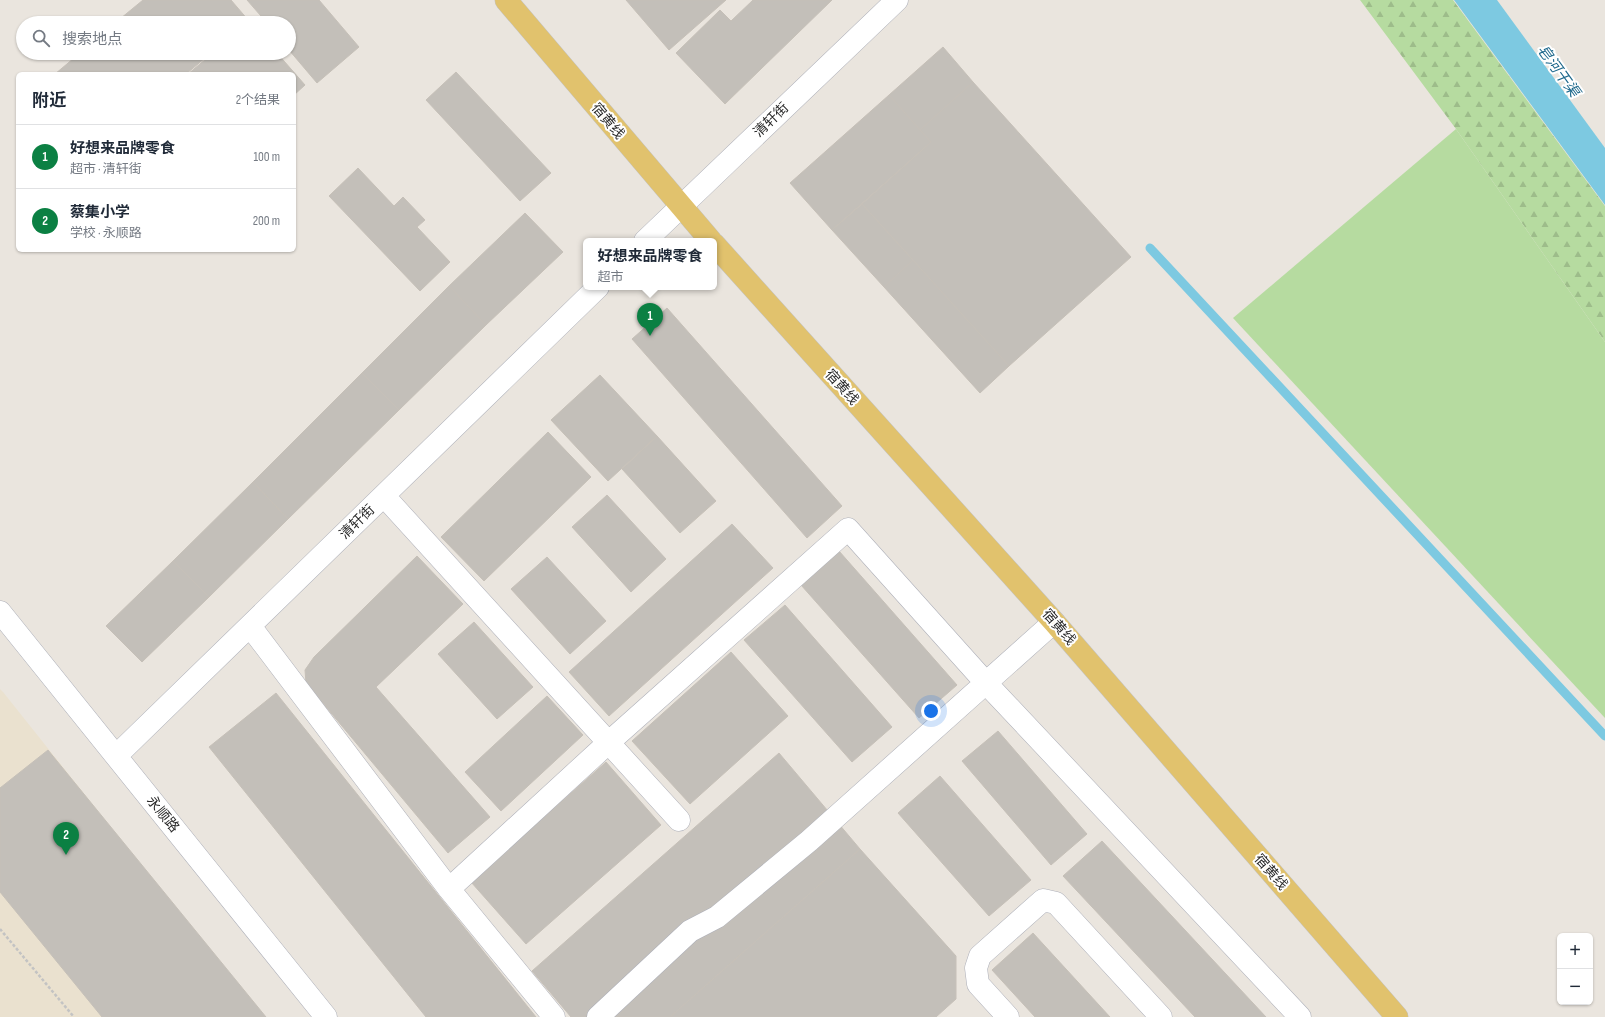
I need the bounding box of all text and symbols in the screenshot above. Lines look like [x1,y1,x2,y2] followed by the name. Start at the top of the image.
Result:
[16,16,296,60] search box
[30,27,52,49] icon: search
[62,30,122,49] text: 搜索地点
[1533,41,1584,102] water label: 皂河干渠
[32,91,66,111] text: 附近
[236,92,280,108] text: 2个结果
[588,99,628,143] street label: 宿黄线
[750,99,792,141] street label: 清轩街
[70,139,175,158] text: 好想来品牌零食
[42,149,48,165] text: 1
[253,149,280,165] text: 100 m
[70,161,142,177] text: 超市 · 清轩街
[70,203,130,222] text: 蔡集小学
[42,213,48,229] text: 2
[253,213,280,229] text: 200 m
[70,225,142,241] text: 学校 · 永顺路
[583,238,717,290] popup
[597,247,703,266] text: 好想来品牌零食
[597,269,624,285] text: 超市
[637,303,663,336] pin: 1
[822,366,862,408] street label: 宿黄线
[336,501,378,543] street label: 清轩街
[1039,606,1079,648] street label: 宿黄线
[921,701,941,721] your location
[143,792,183,836] street label: 永顺路
[53,822,79,855] pin: 2
[1251,851,1291,893] street label: 宿黄线
[1557,933,1593,1005] map controls
[1557,933,1593,969] button: +
[1557,969,1593,1005] button: −

